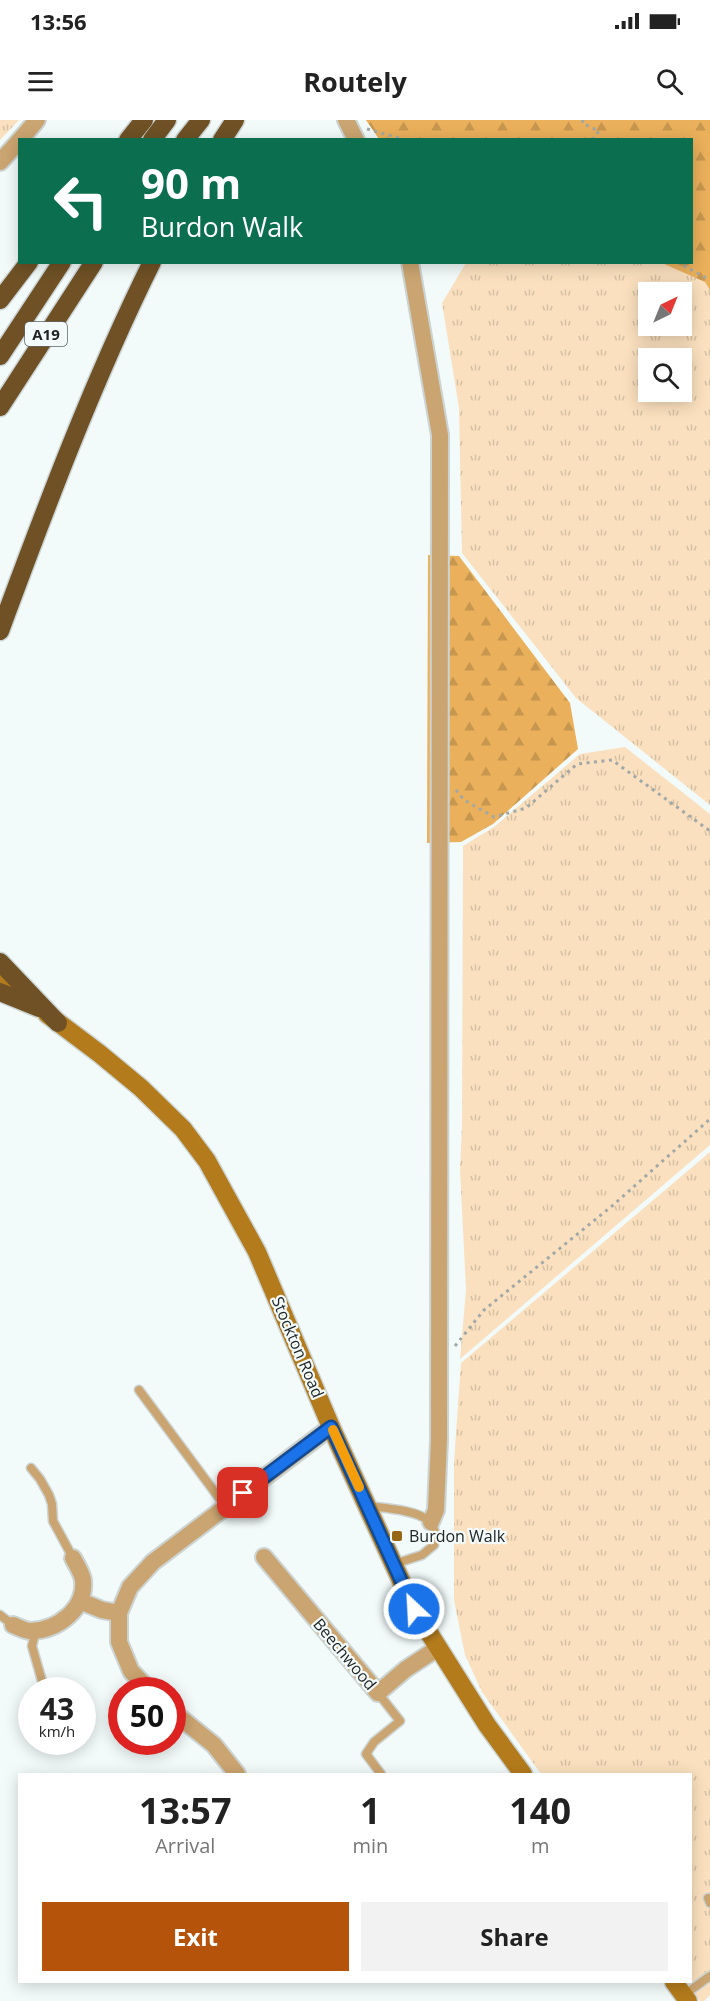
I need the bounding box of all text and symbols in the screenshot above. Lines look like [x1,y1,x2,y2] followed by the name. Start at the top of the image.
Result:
[30,6,87,36] text: 13:56
[303,63,407,100] text: Routely
[24,65,57,98] icon: menu
[653,65,686,98] icon: search
[141,154,241,211] text: 90 m
[42,162,120,240] icon: left
[141,208,303,245] text: Burdon Walk
[638,282,692,336] north arrow
[638,282,692,402] map controls
[25,322,67,346] road number: A19
[638,348,692,402] button: search
[267,1293,329,1401] street label: Stockton Road
[217,1467,268,1518] pin
[226,1476,259,1509] icon: arrive
[409,1525,506,1547] place label: Burdon Walk
[390,1529,404,1543] marker: Burdon Walk
[382,1577,446,1641] position arrow
[309,1614,381,1694] street label: Beechwood
[108,1677,186,1755] speed limit sign: 50
[40,1688,74,1729] text: 43
[39,1721,75,1741] text: km/h
[139,1786,232,1835] text: 13:57
[360,1786,381,1835] text: 1
[509,1786,571,1835] text: 140
[155,1832,215,1859] text: Arrival
[352,1832,388,1859] text: min
[531,1832,549,1859] text: m
[42,1902,349,1971] button: Exit
[361,1902,668,1971] button: Share

